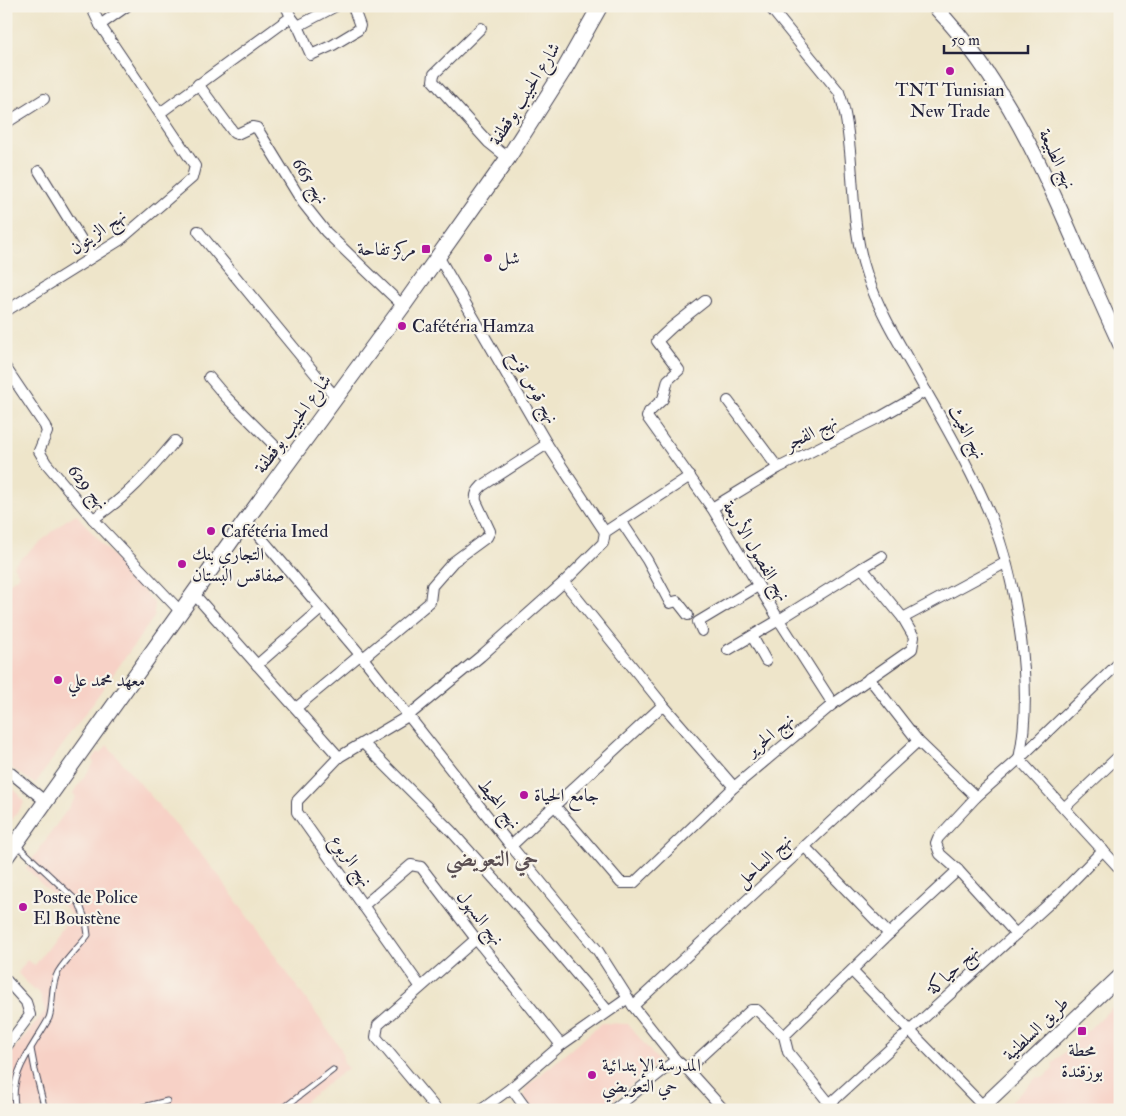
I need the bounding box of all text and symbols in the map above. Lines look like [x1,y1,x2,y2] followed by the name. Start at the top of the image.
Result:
[944,22,1027,54] scale bar
[951,31,980,50] text: 50 m
[484,38,568,151] street label: شارع الحبيب بوقطفة
[944,65,956,77] marker: TNT Tunisian New Trade
[895,79,1005,123] place label: TNT Tunisian New Trade
[1029,125,1081,195] street label: نهج الطبيعة
[283,153,334,211] street label: نهج 665
[65,204,133,263] street label: نهج الزيتون
[357,238,416,262] place label: مركز تفاحة
[420,243,432,255] marker: مركز تفاحة
[498,247,520,271] place label: شل
[482,252,494,264] marker: شل
[412,315,535,338] place label: Cafétéria Hamza
[396,320,408,332] marker: Cafétéria Hamza
[499,346,563,430] street label: نهج قوس قزح
[249,370,339,480] street label: شارع الحبيب بوقطفة
[939,401,991,465] street label: نهج الغيث
[779,410,843,460] street label: نهج الفجر
[59,460,114,517] street label: نهج 629
[713,495,797,608] street label: نهج الفصول الأربعة
[221,520,329,543] place label: Cafétéria Imed
[205,525,217,537] marker: Cafétéria Imed
[192,543,285,587] place label: التجاري بنك صفاقس البستان
[176,558,188,570] marker: التجاري بنك صفاقس البستان
[68,669,145,697] place label: معهد محمد علي
[52,674,64,686] marker: معهد محمد علي
[739,708,802,766] street label: نهج الحرير
[469,774,526,836] street label: نهج المحيط
[534,784,599,811] place label: جامع الحياة
[518,789,530,801] marker: جامع الحياة
[731,829,800,896] street label: نهج الساحل
[321,830,377,894] street label: نهج الربوع
[446,845,538,879] district label: حي التعويضي
[33,886,138,930] place label: Poste de Police El Boustène
[448,886,509,953] street label: نهج السهول
[17,901,29,913] marker: Poste de Police El Boustène
[921,940,987,1004] street label: نهج حياكة
[998,992,1074,1066] street label: طريق السلطنية
[1076,1025,1088,1037] marker: محطة بوزقندة
[1061,1039,1103,1083] place label: محطة بوزقندة
[602,1054,701,1103] place label: المدرسة الإبتدائية حي التعويضي
[586,1069,598,1081] marker: المدرسة الإبتدائية حي التعويضي

